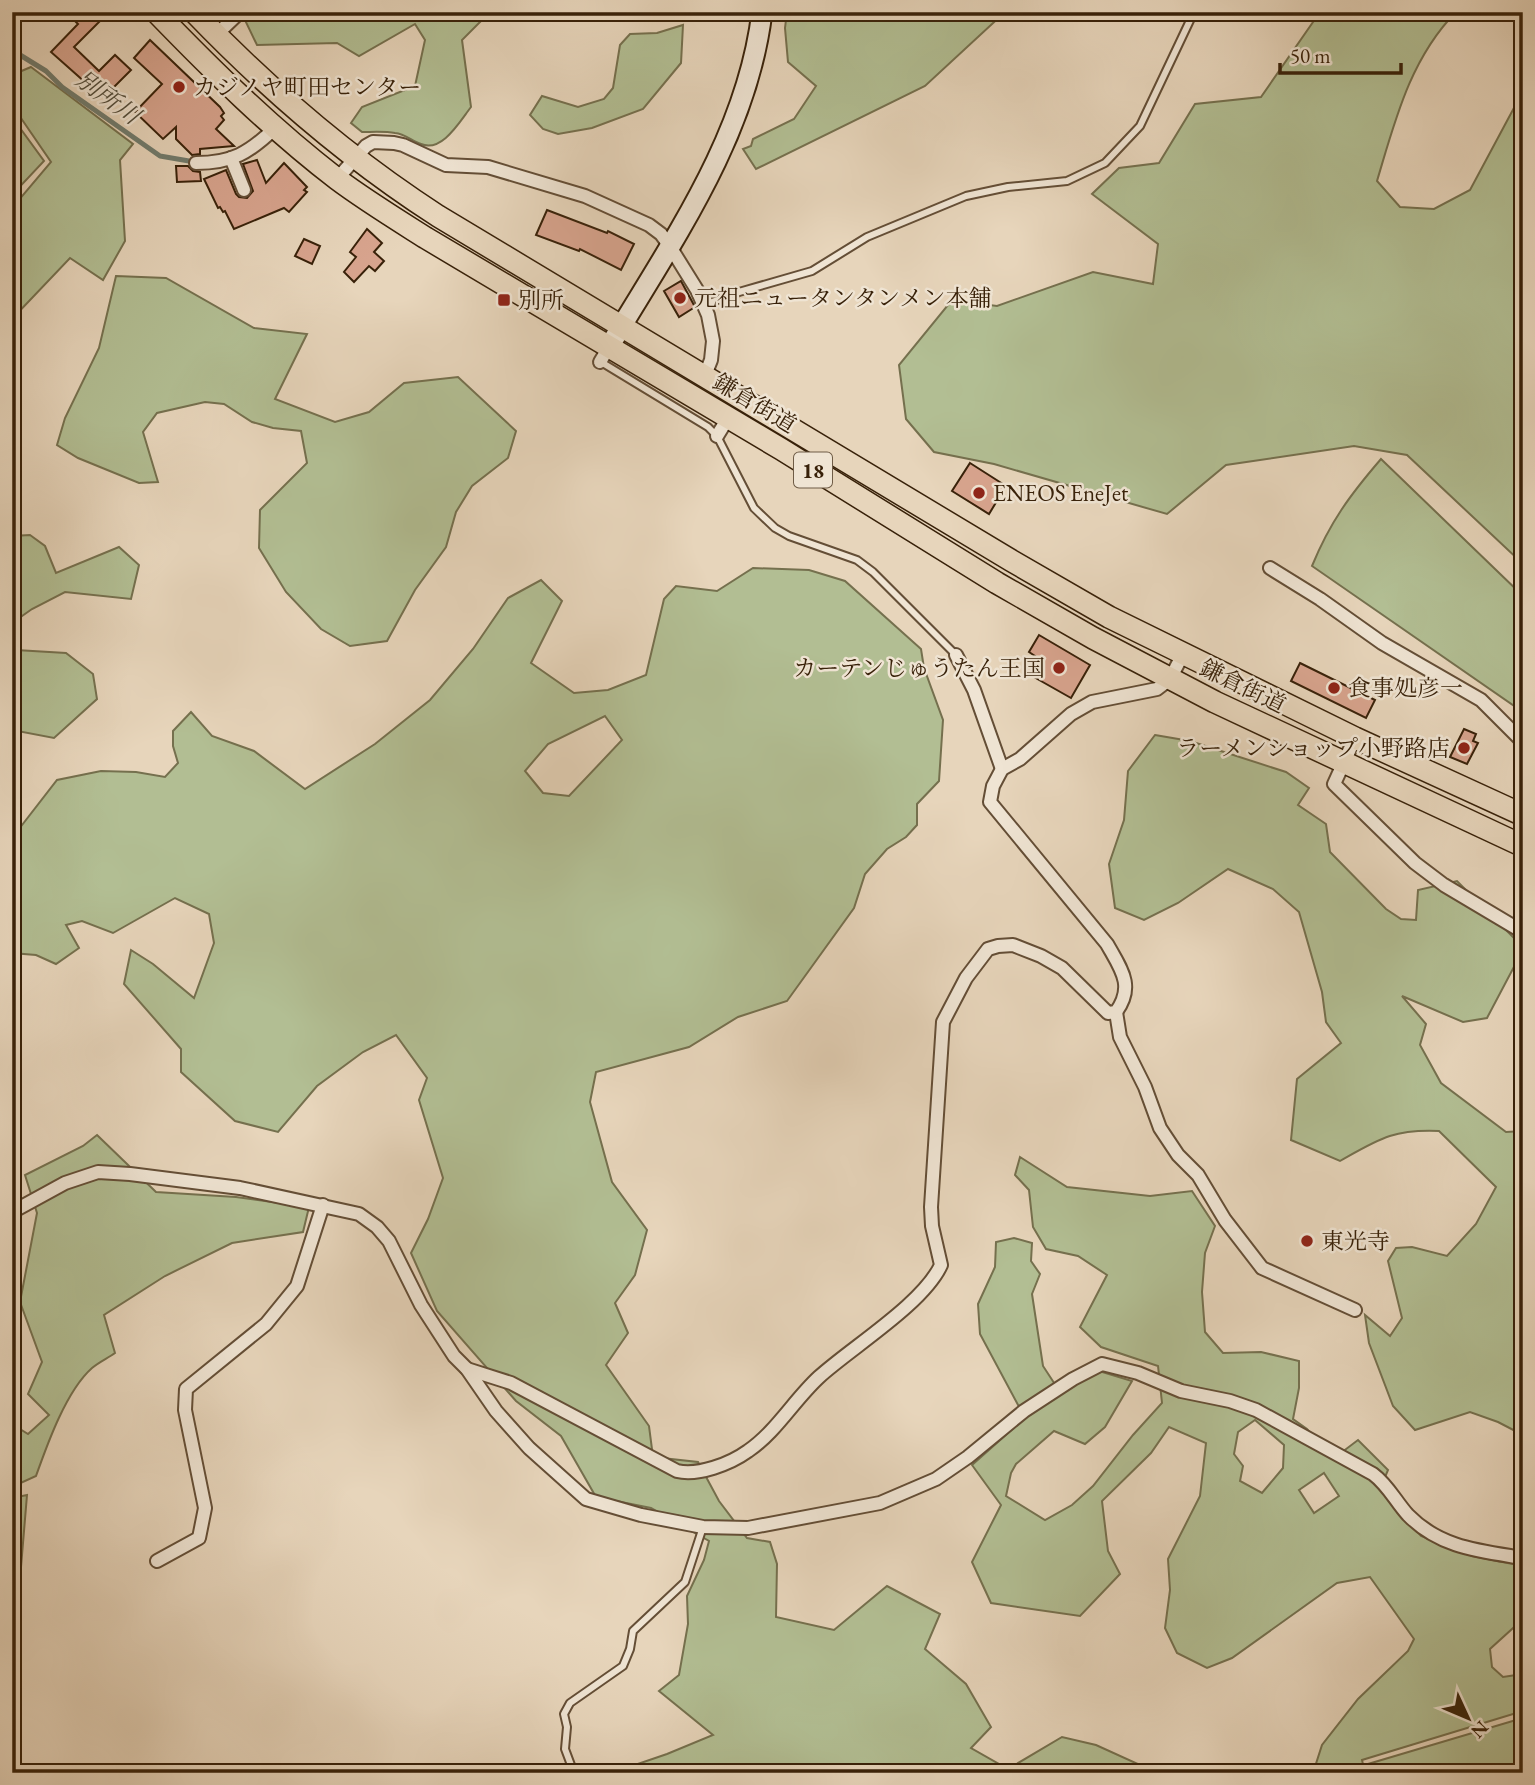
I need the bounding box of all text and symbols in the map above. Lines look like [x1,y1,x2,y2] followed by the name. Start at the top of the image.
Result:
[1280,32,1400,76] scale bar
[1290,42,1331,69] text: 50 m
[70,63,149,132] water label: 別所川
[193,72,421,102] place label: カジノヤ町田センター
[171,79,187,95] marker: カジノヤ町田センター
[694,283,991,313] place label: 元祖ニュータンタンメン本舗
[518,285,564,315] place label: 別所
[672,290,688,306] marker: 元祖ニュータンタンメン本舗
[496,292,512,308] marker: 別所
[708,366,802,440] street label: 鎌倉街道
[794,452,832,488] road number: 18
[993,478,1129,508] place label: ENEOS EneJet
[971,485,987,501] marker: ENEOS EneJet
[1195,652,1291,720] street label: 鎌倉街道
[793,653,1045,683] place label: カーテンじゅうたん王国
[1051,660,1067,676] marker: カーテンじゅうたん王国
[1348,673,1463,703] place label: 食事処彦一
[1326,680,1342,696] marker: 食事処彦一
[1176,733,1450,763] place label: ラーメンショップ小野路店
[1456,740,1472,756] marker: ラーメンショップ小野路店
[1321,1226,1390,1256] place label: 東光寺
[1299,1233,1315,1249] marker: 東光寺
[1434,1684,1504,1754] north arrow
[1465,1715,1494,1744] text: N

